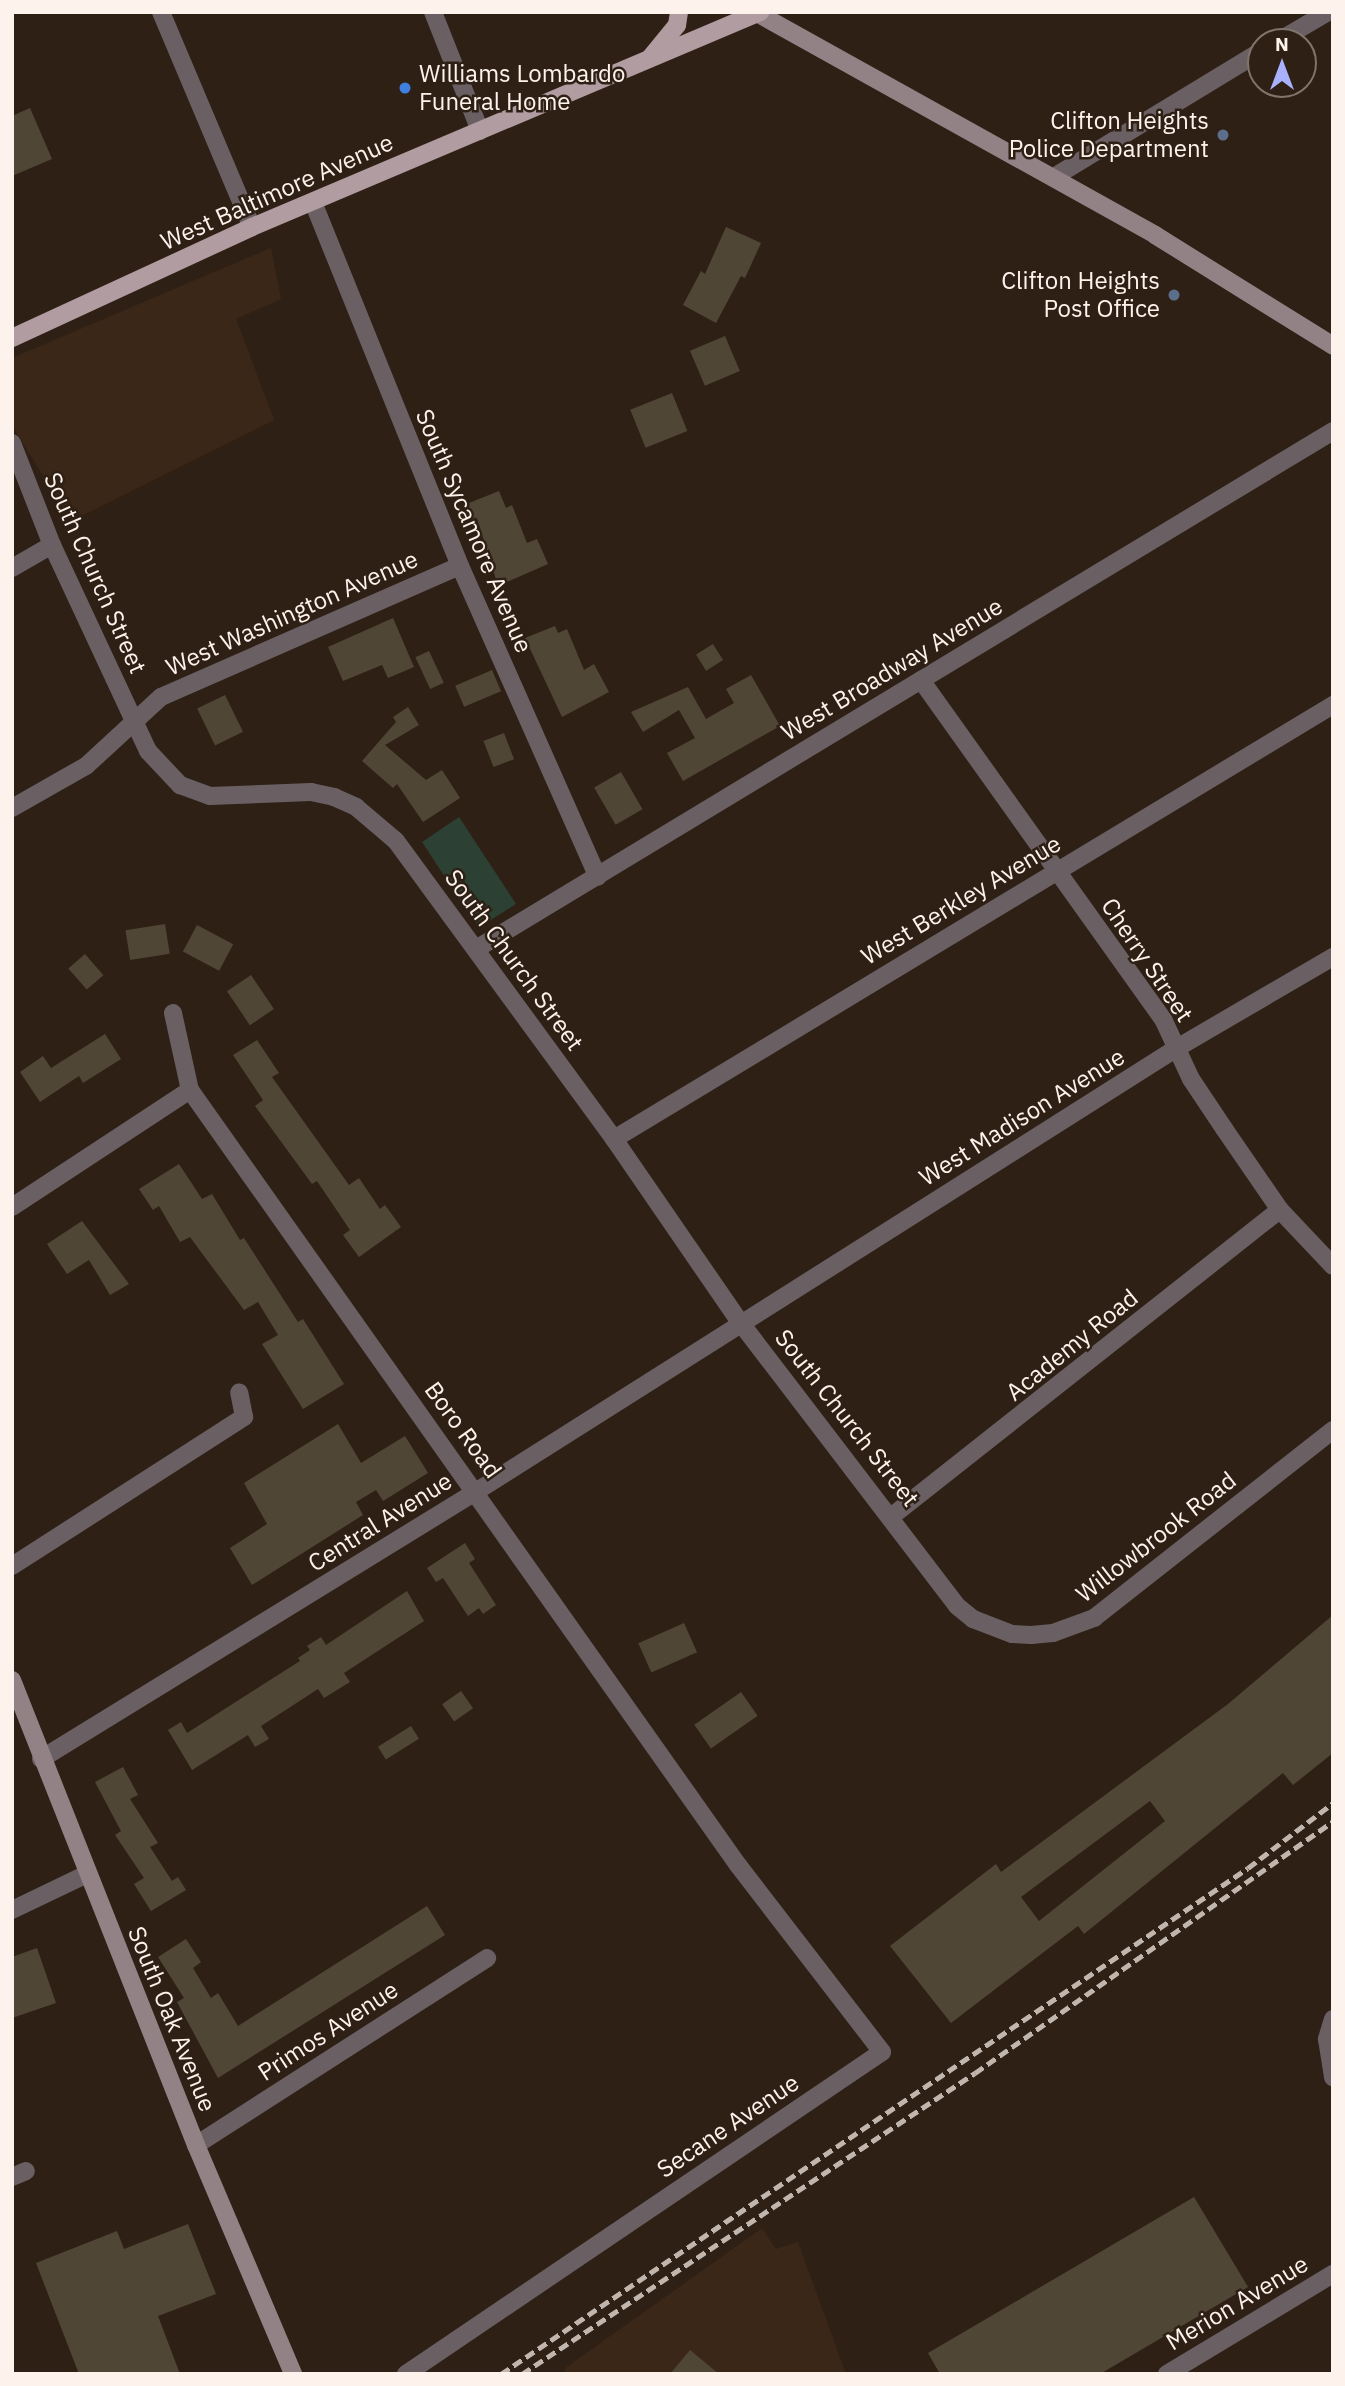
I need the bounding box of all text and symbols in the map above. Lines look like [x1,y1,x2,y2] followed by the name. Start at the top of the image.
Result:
[1247,28,1317,98] north arrow
[1275,32,1289,56] text: N
[419,60,625,116] place label: Williams Lombardo Funeral Home
[397,80,413,96] marker: Williams Lombardo Funeral Home
[1009,107,1209,163] place label: Clifton Heights Police Department
[1215,127,1231,143] marker: Clifton Heights Police Department
[156,128,398,256] street label: West Baltimore Avenue
[1001,267,1160,323] place label: Clifton Heights Post Office
[1166,287,1182,303] marker: Clifton Heights Post Office
[410,405,538,657] street label: South Sycamore Avenue
[38,468,152,678] street label: South Church Street
[162,544,422,682] street label: West Washington Avenue
[776,591,1008,747] street label: West Broadway Avenue
[856,829,1066,971] street label: West Berkley Avenue
[439,864,589,1056] street label: South Church Street
[1095,893,1199,1027] street label: Cherry Street
[914,1042,1130,1192] street label: West Madison Avenue
[1000,1283,1144,1407] street label: Academy Road
[769,1324,925,1512] street label: South Church Street
[418,1376,508,1484] street label: Boro Road
[303,1466,457,1578] street label: Central Avenue
[1070,1466,1242,1608] street label: Willowbrook Road
[122,1922,222,2116] street label: South Oak Avenue
[253,1975,403,2087] street label: Primos Avenue
[652,2068,804,2184] street label: Secane Avenue
[1161,2249,1313,2357] street label: Merion Avenue

